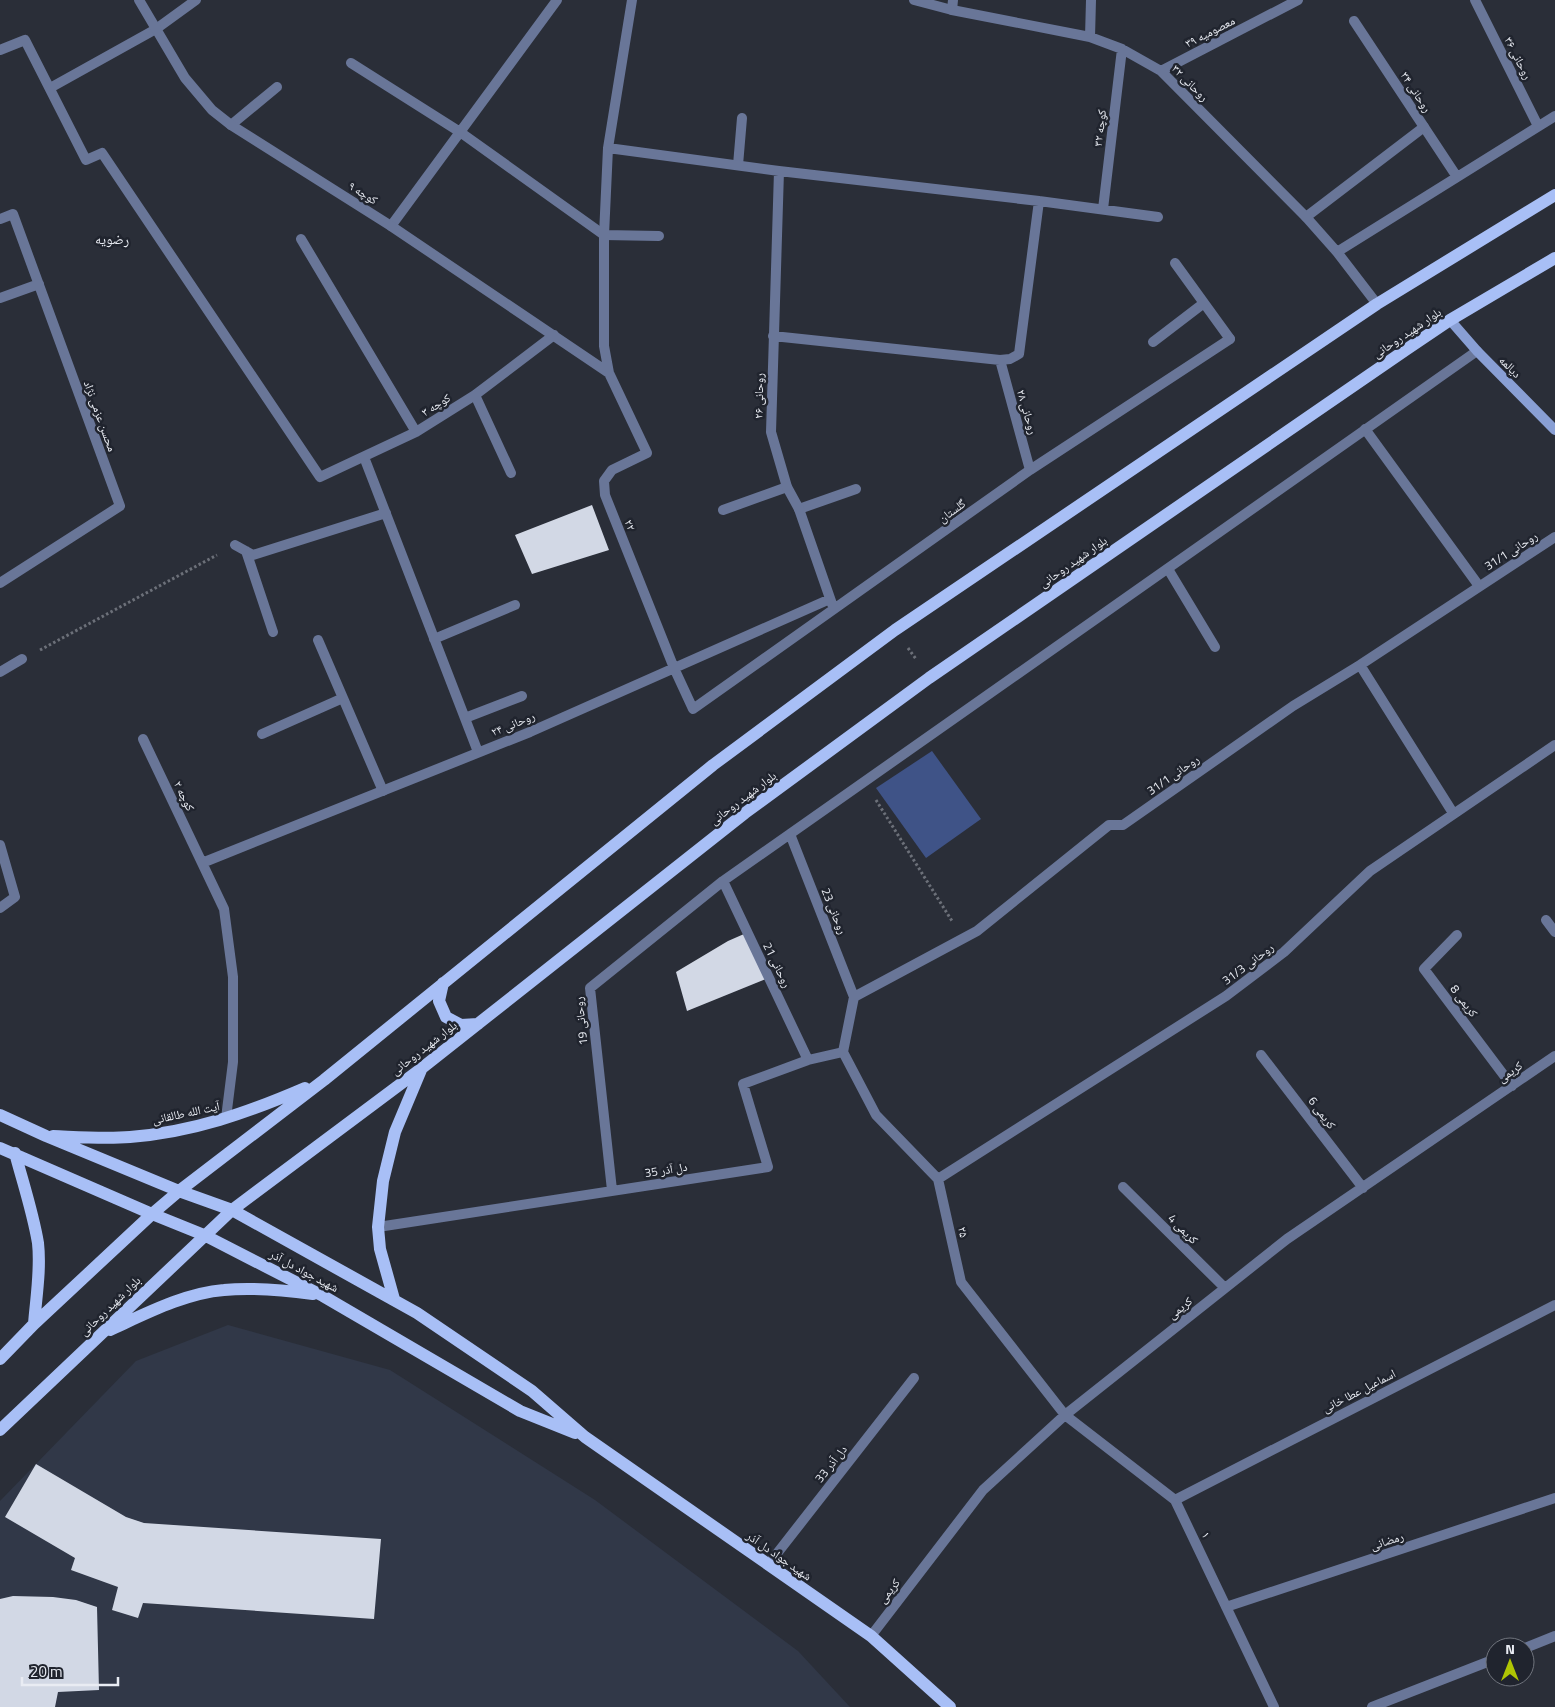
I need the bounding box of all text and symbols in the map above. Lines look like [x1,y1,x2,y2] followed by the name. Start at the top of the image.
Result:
[1181,11,1238,52] street label: معصومیه ۳۹
[1500,33,1537,83] street label: روحانی ۳۶
[1167,60,1214,106] street label: روحانی ۳۲
[1396,67,1437,116] street label: روحانی ۳۴
[1088,108,1111,147] street label: کوچه ۳۲
[345,176,382,209] street label: کوچه ۹
[95,228,129,249] district label: رضویه
[1368,302,1445,363] street label: بلوار شهید روحانی
[1495,351,1526,382] street label: دیالمه
[749,373,768,419] street label: روحانی ۲۶
[79,378,122,454] street label: محسن عزمی نژاد
[1012,387,1043,437] street label: روحانی ۲۸
[417,388,454,421] street label: کوچه ۳
[934,494,970,527] street label: گلستان
[620,516,641,533] street label: ۲۲
[1480,526,1541,575] street label: روحانی 31/1
[1035,531,1111,592] street label: بلوار شهید روحانی
[488,706,538,741] street label: روحانی ۲۴
[1143,749,1203,800] street label: روحانی 31/1
[705,766,780,829] street label: بلوار شهید روحانی
[169,777,200,814] street label: کوچه ۲
[817,885,853,937] street label: روحانی 23
[1218,938,1278,989] street label: روحانی 31/3
[758,939,797,991] street label: روحانی 21
[1446,980,1483,1021] street label: کریمی 8
[568,996,592,1046] street label: روحانی 19
[386,1016,461,1080] street label: بلوار شهید روحانی
[1493,1056,1526,1087] street label: کریمی
[1304,1092,1341,1133] street label: کریمی 6
[150,1096,222,1129] street label: آیت الله طالقانی
[643,1157,689,1182] street label: دل آذر 35
[1164,1209,1203,1248] street label: کریمی 4
[953,1224,974,1239] street label: ۲۵
[265,1244,342,1297] street label: شهید جواد دل آذر
[74,1271,145,1340] street label: بلوار شهید روحانی
[1163,1292,1196,1323] street label: کریمی
[1319,1364,1399,1417] street label: اسماعیل عطا خانی
[810,1441,851,1487] street label: دل آذر 33
[742,1525,816,1585] street label: شهید جواد دل آذر
[1368,1526,1406,1555] street label: رمضانی
[1197,1528,1216,1541] street label: ۱
[873,1574,904,1607] street label: کریمی
[1485,1637,1535,1687] north arrow
[1505,1638,1515,1659] text: N
[22,1654,119,1686] scale bar
[30,1660,63,1683] text: 20 m

